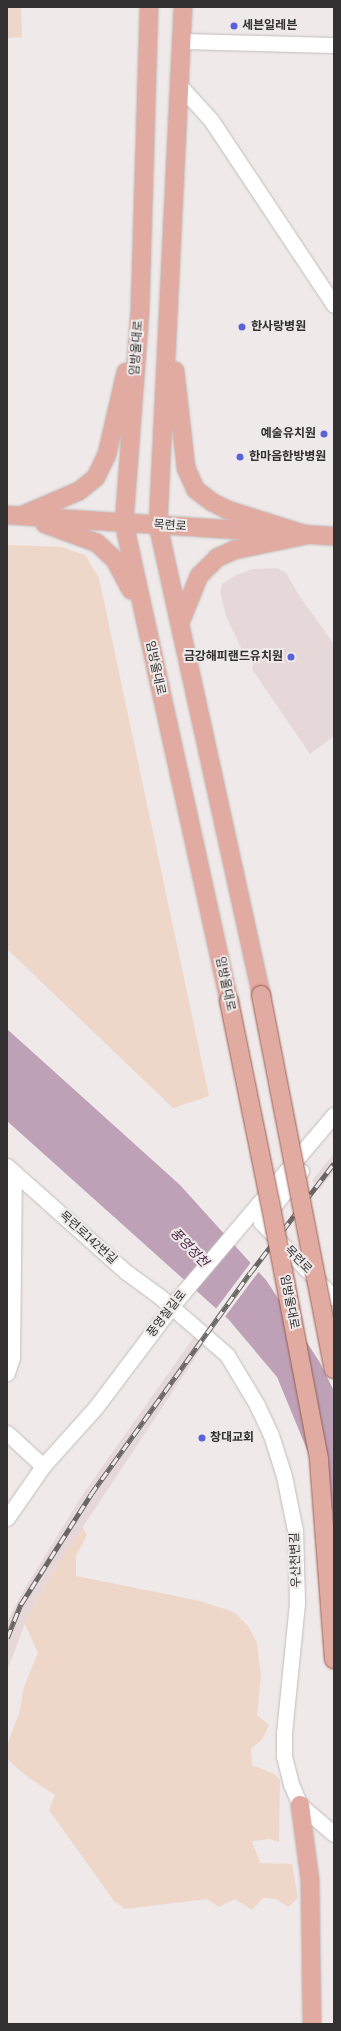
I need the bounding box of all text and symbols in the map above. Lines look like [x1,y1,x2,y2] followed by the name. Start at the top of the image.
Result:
[242,19,297,33] place label: 세븐일레븐
[229,21,239,31] marker: 세븐일레븐
[128,320,146,376] street label: 임방울대로
[251,320,306,334] place label: 한사랑병원
[236,321,248,333] marker: 한사랑병원
[261,427,316,441] place label: 예술유치원
[319,429,329,439] marker: 예술유치원
[249,450,326,464] place label: 한마음한방병원
[234,451,246,463] marker: 한마음한방병원
[153,518,187,534] street label: 목련로
[142,640,168,696] street label: 임방울대로
[184,650,283,664] place label: 금강해피랜드유치원
[286,652,296,662] marker: 금강해피랜드유치원
[212,956,238,1012] street label: 임방울대로
[56,1209,120,1267] street label: 목련로142번길
[167,1225,211,1271] water label: 풍영정천
[281,1243,315,1277] street label: 목련로
[277,1274,301,1330] street label: 임방울대로
[144,1288,190,1340] street label: 풍영철길로
[210,1431,254,1445] place label: 창대교회
[197,1433,207,1443] marker: 창대교회
[288,1532,304,1588] street label: 우산천변길

